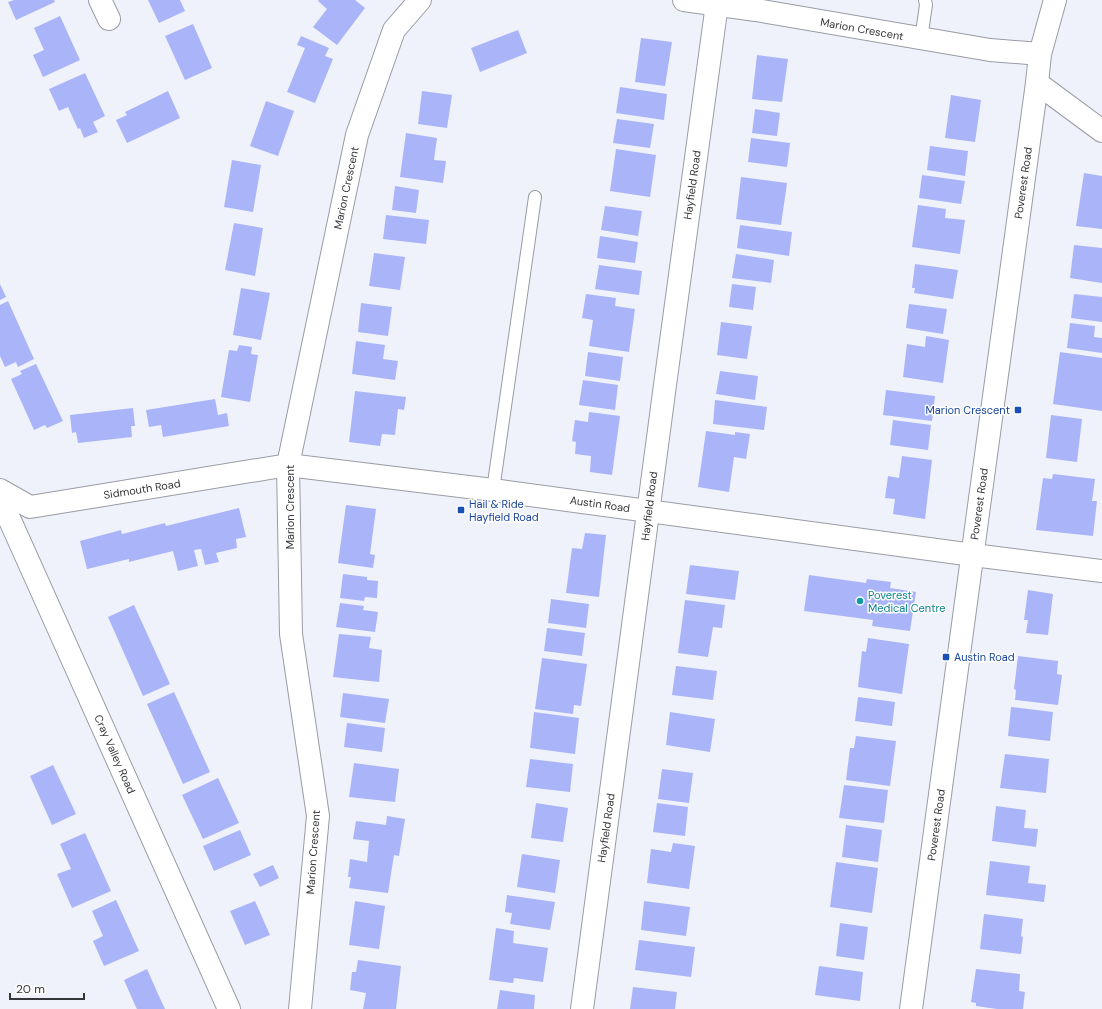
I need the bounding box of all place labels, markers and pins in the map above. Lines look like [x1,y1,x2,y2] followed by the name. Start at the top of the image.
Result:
[926,403,1010,417] place label: Marion Crescent
[1013,405,1023,415] marker: Marion Crescent
[469,497,539,524] place label: Hail & Ride Hayfield Road
[456,505,466,515] marker: Hail & Ride Hayfield Road
[868,588,946,615] place label: Poverest Medical Centre
[855,596,865,606] marker: Poverest Medical Centre
[954,650,1015,664] place label: Austin Road
[941,652,951,662] marker: Austin Road

